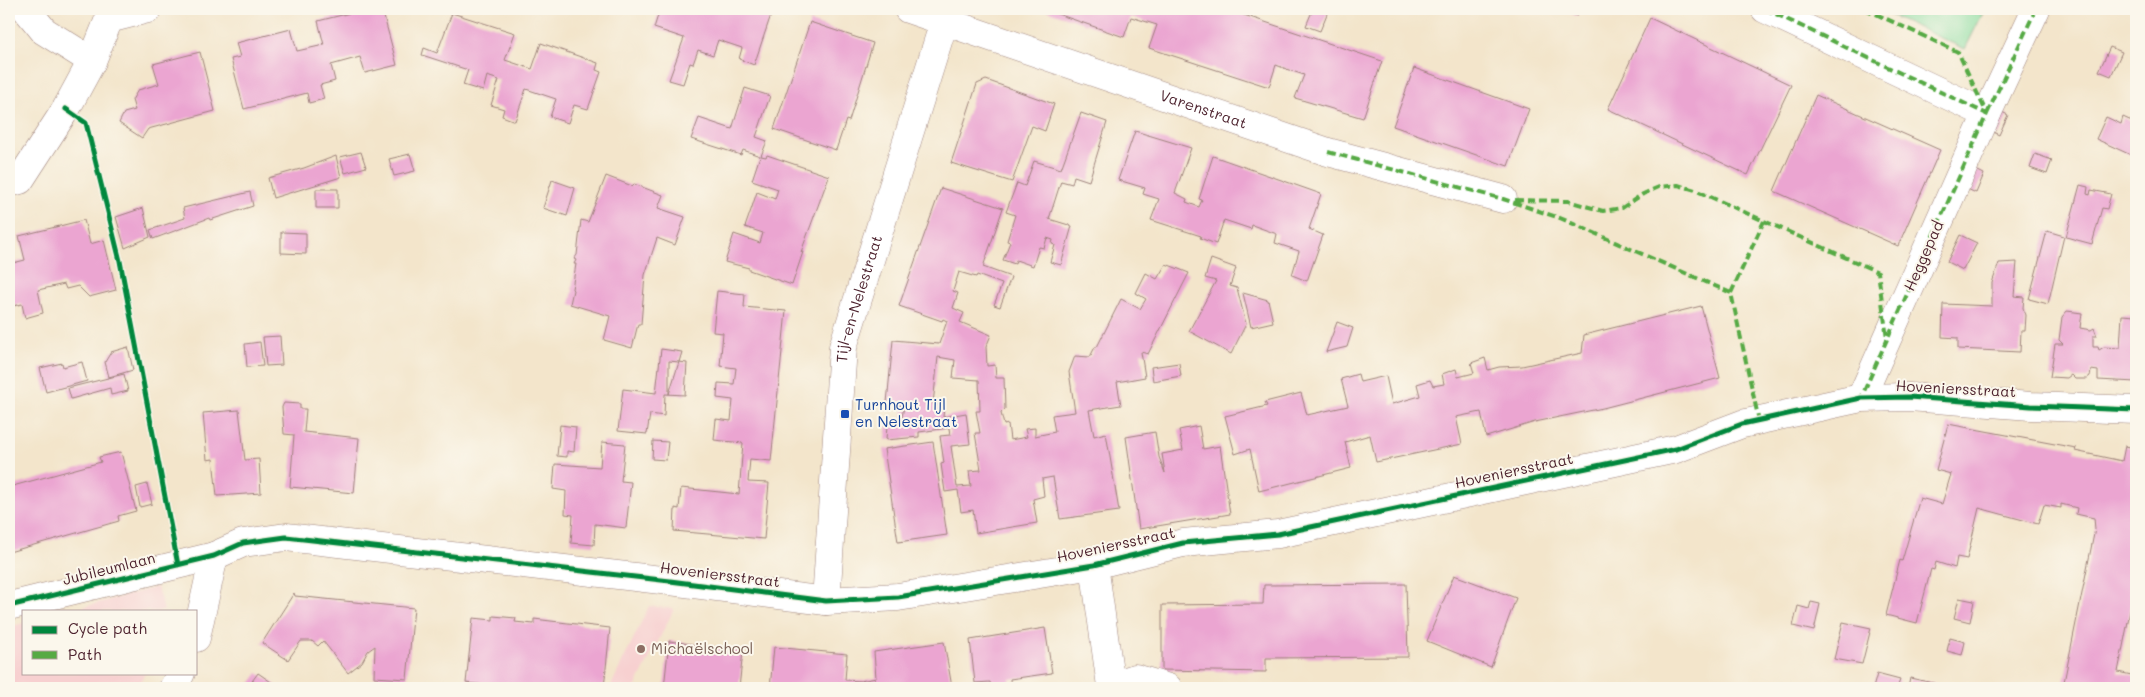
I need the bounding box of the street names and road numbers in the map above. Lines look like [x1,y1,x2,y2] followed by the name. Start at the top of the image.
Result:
[1157,84,1250,133] street label: Varenstraat
[1899,217,1947,294] street label: Heggepad
[831,232,886,363] street label: Tijl-en-Nelestraat
[1895,375,2017,401] street label: Hoveniersstraat
[1453,448,1575,492] street label: Hoveniersstraat
[1055,522,1177,566] street label: Hoveniersstraat
[60,547,157,589] street label: Jubileumlaan
[659,557,781,591] street label: Hoveniersstraat

